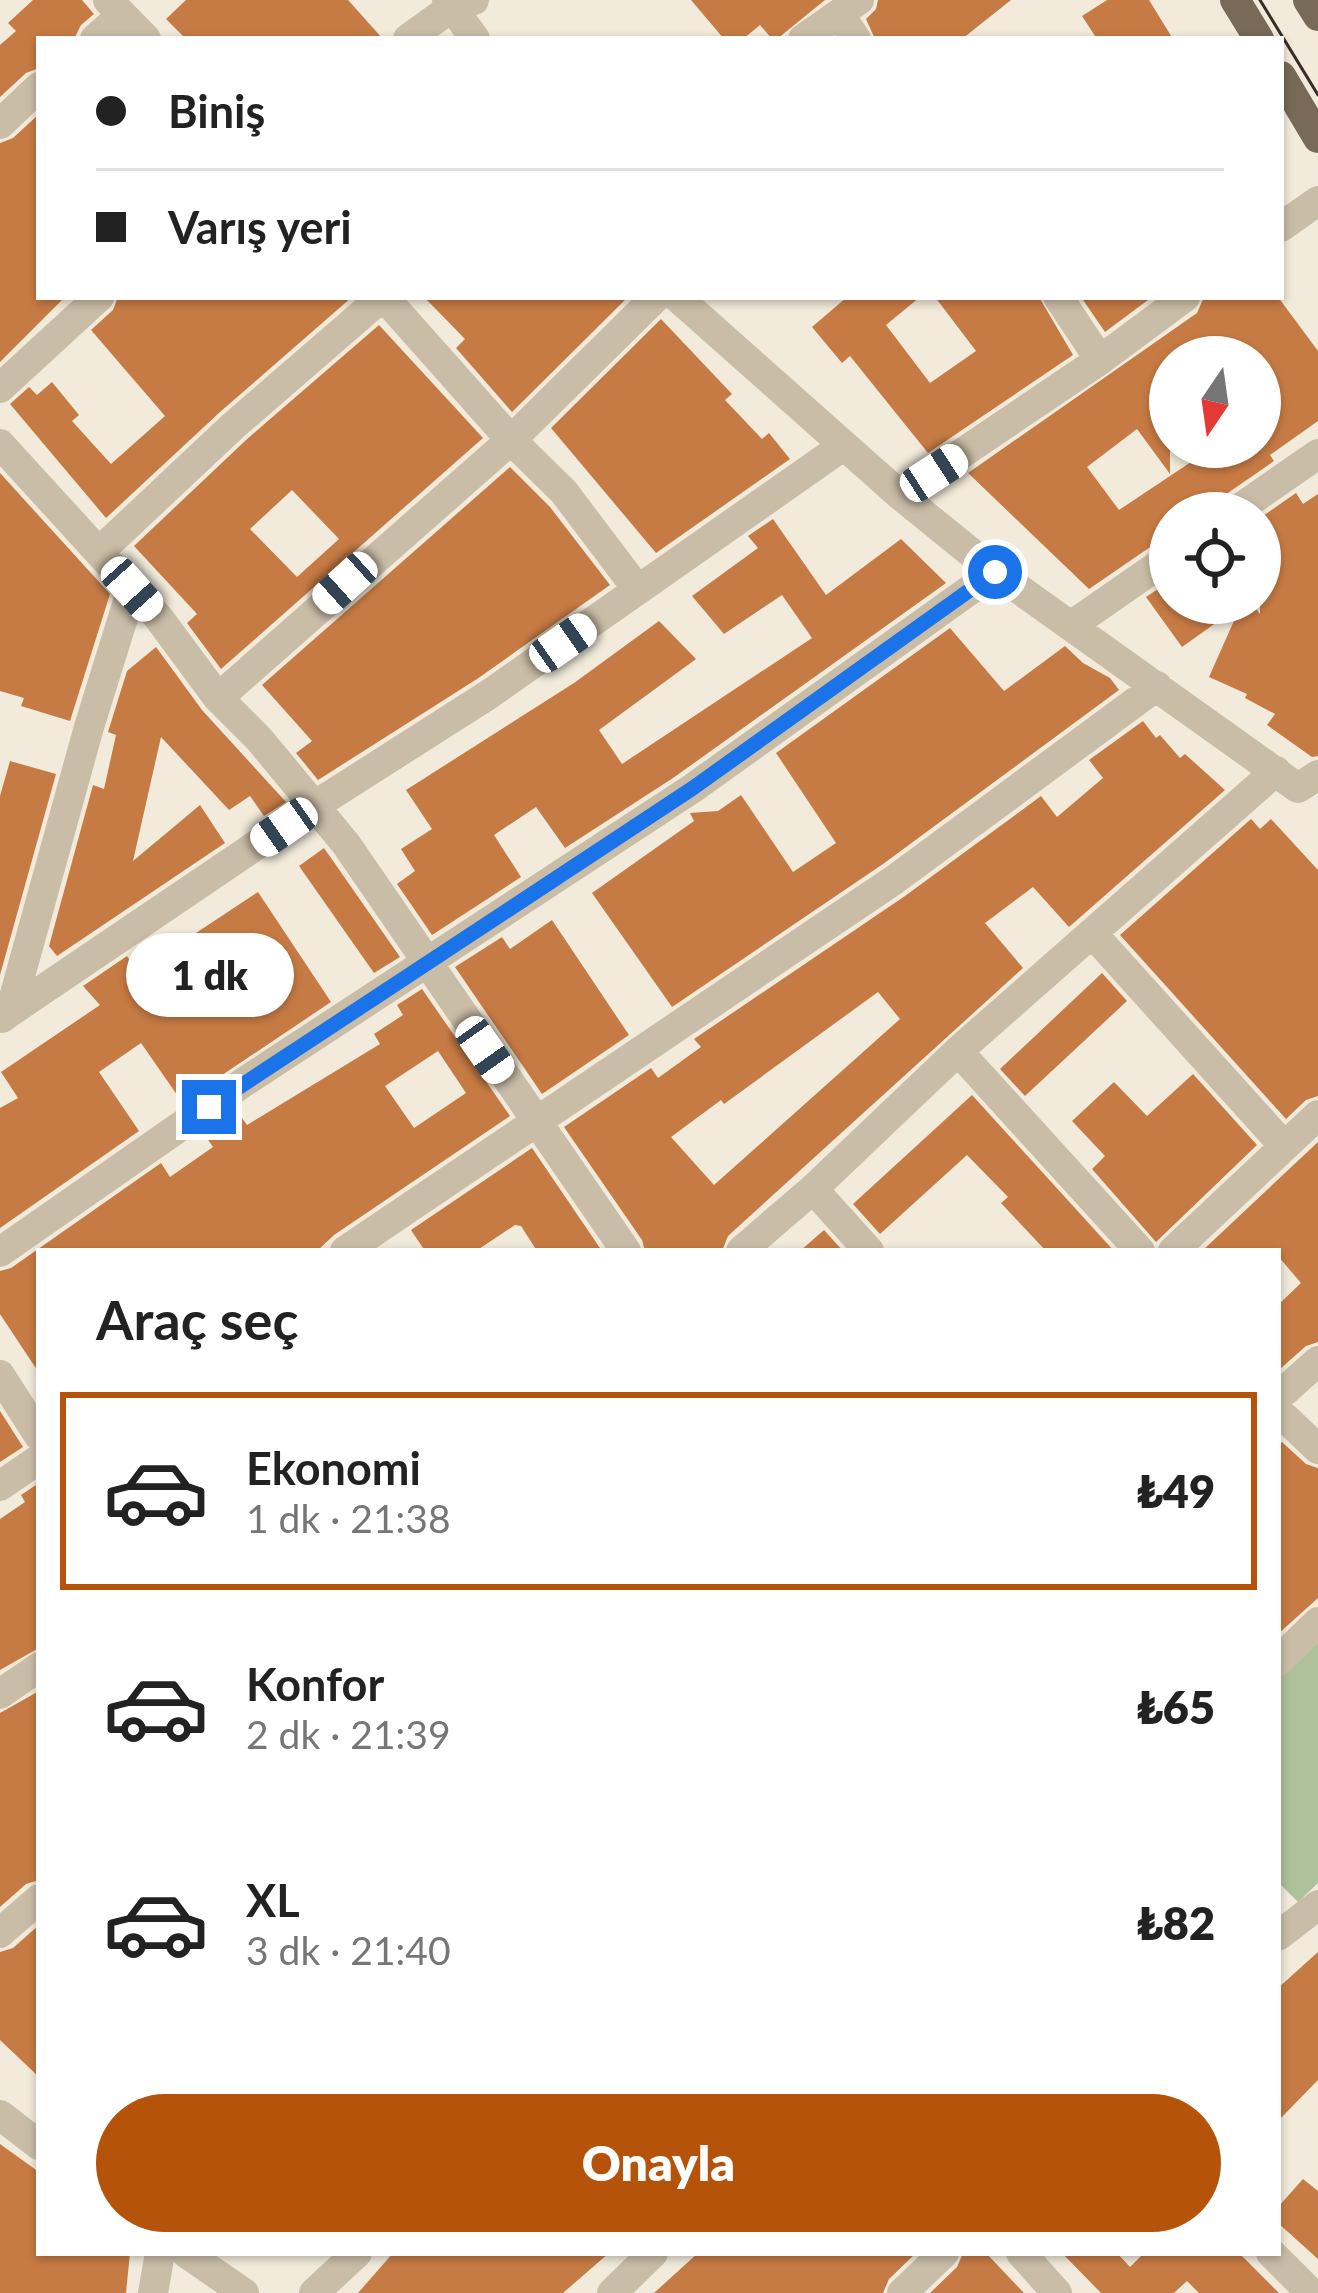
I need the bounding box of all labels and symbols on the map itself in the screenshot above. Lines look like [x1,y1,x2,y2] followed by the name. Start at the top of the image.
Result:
[1149,336,1281,468] north arrow
[894,438,974,508] car
[968,545,1022,599] route start
[306,546,384,620] car
[95,550,169,628] car
[523,608,603,678] car
[244,792,324,862] car
[125,933,293,1017] callout: 1 dk
[450,1010,520,1090] car
[182,1080,236,1134] route end

